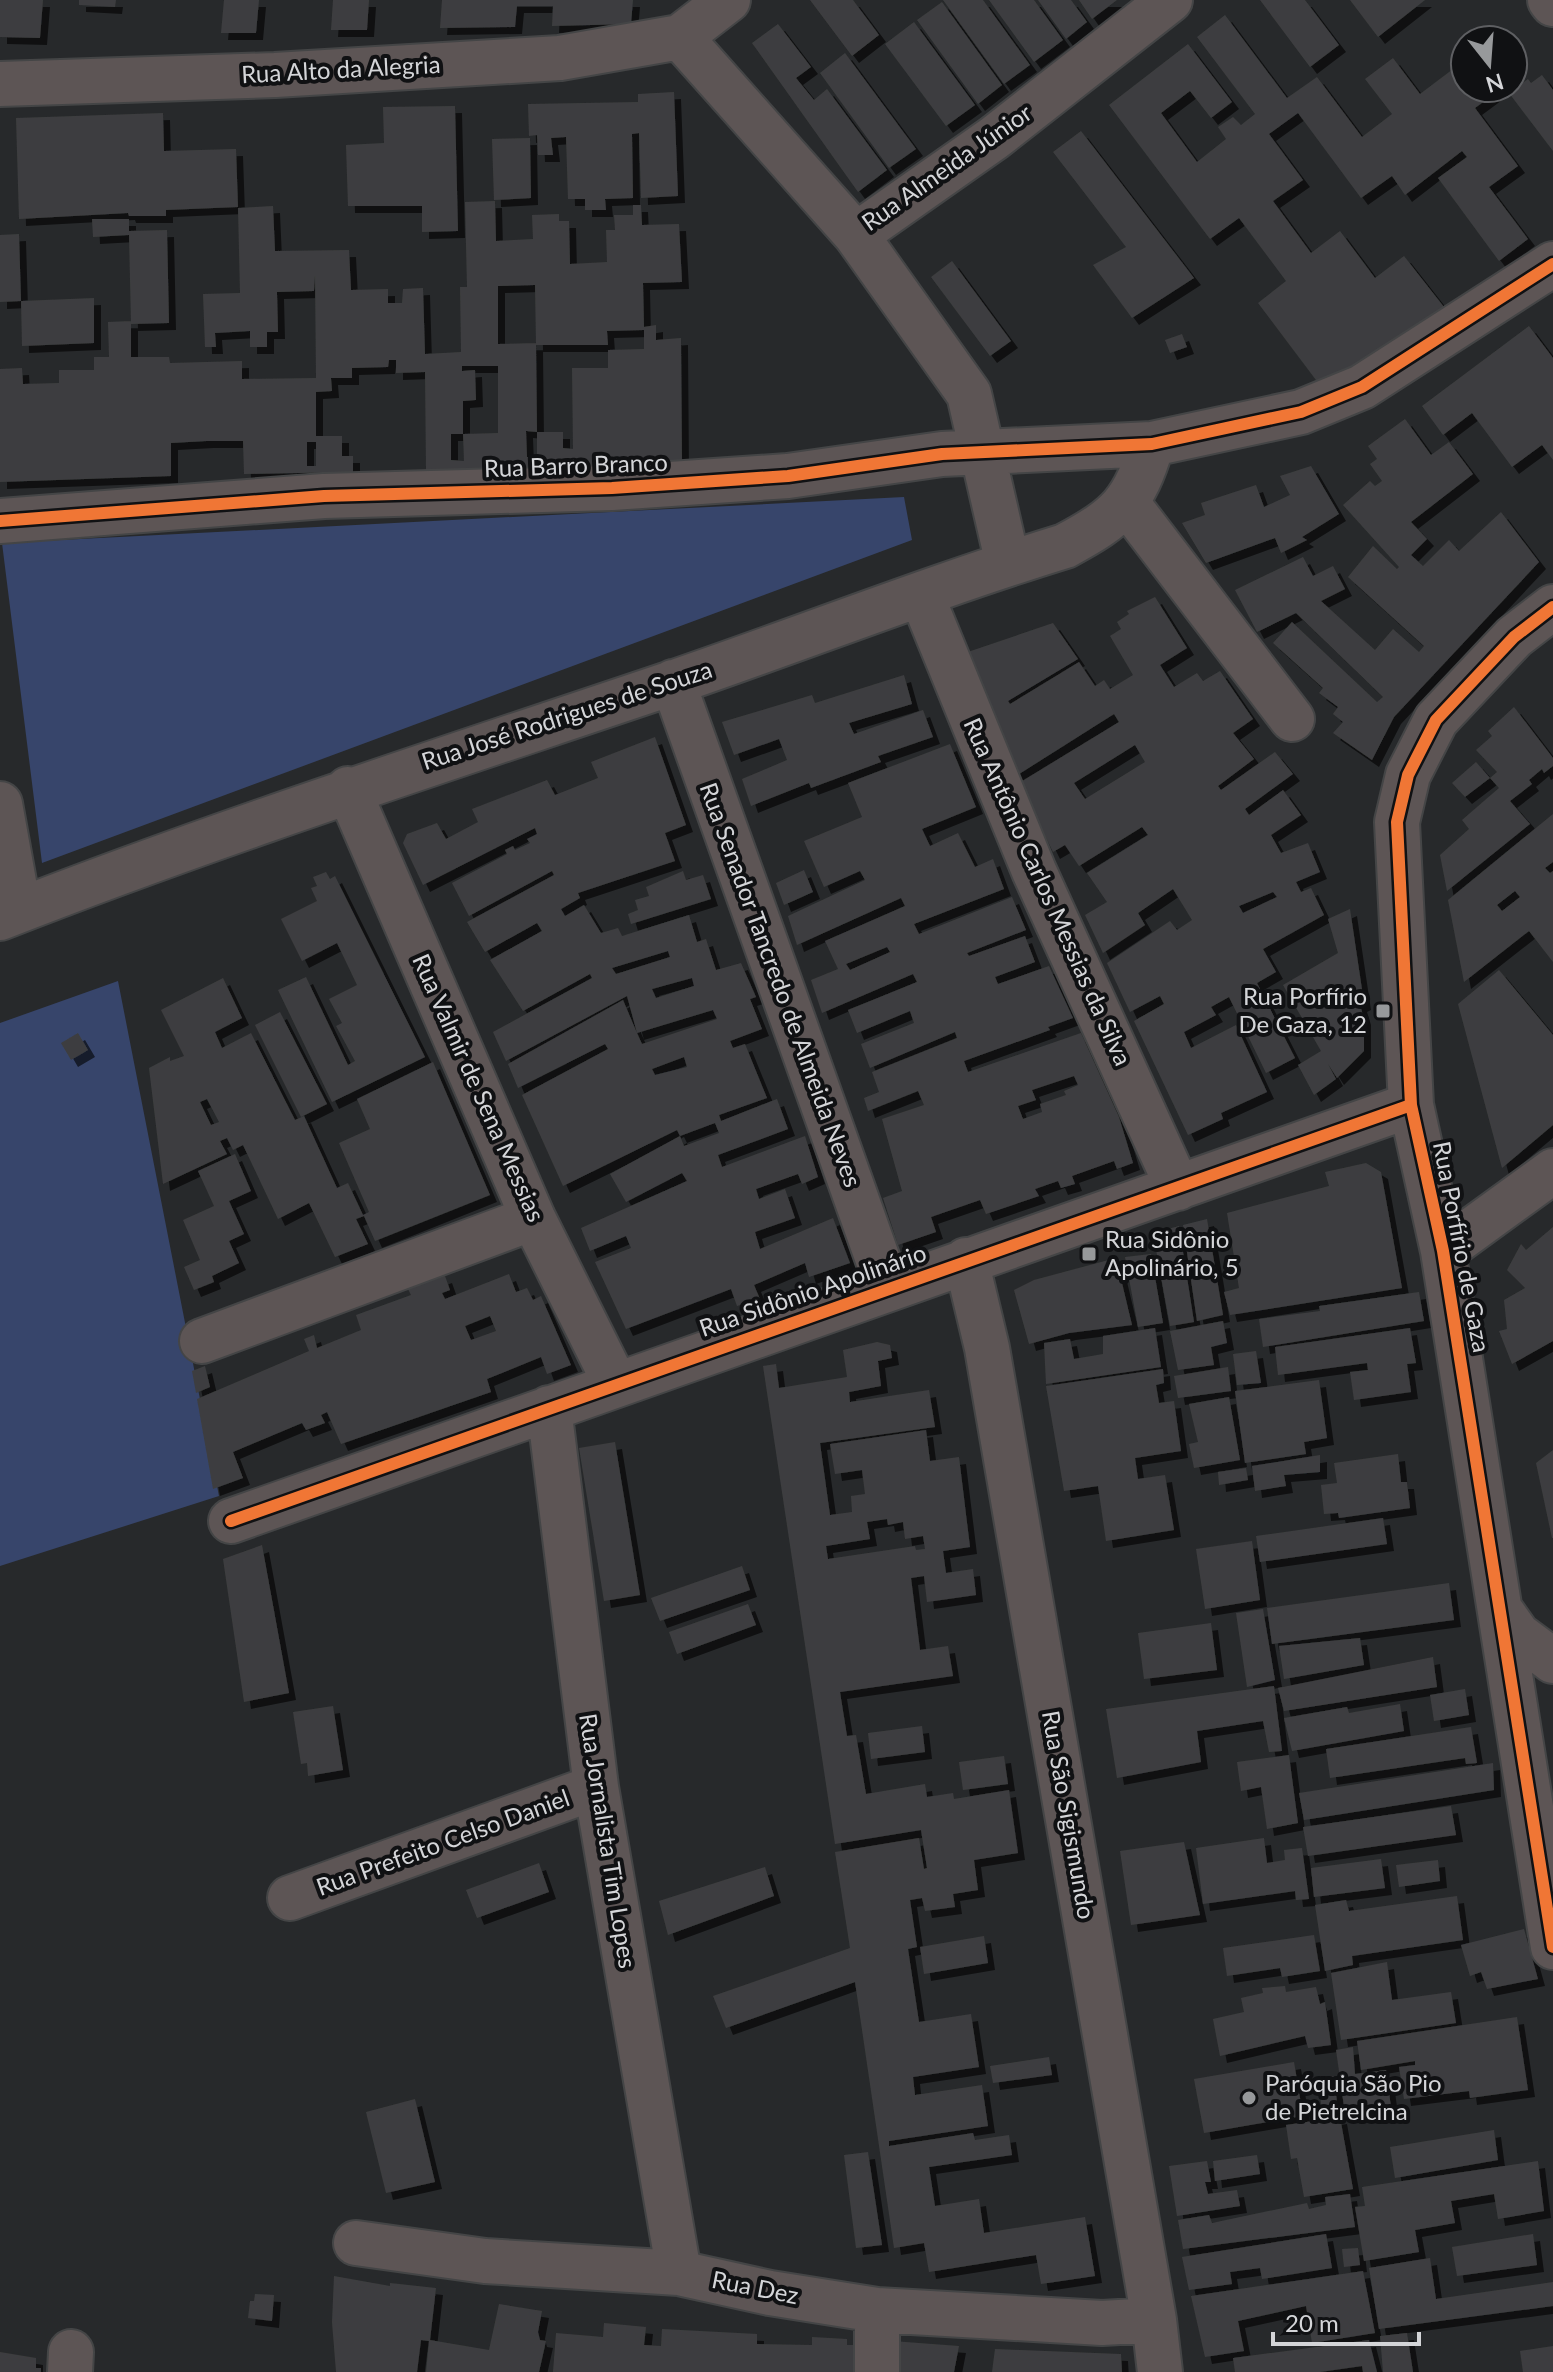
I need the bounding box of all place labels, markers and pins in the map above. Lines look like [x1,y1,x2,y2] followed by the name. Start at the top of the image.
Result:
[1239,981,1367,1038] place label: Rua Porfírio De Gaza, 12
[1374,1002,1392,1020] marker: Rua Porfírio De Gaza, 12
[1105,1224,1239,1281] place label: Rua Sidônio Apolinário, 5
[1080,1245,1098,1263] marker: Rua Sidônio Apolinário, 5
[1265,2068,1442,2125] place label: Paróquia São Pio de Pietrelcina
[1240,2089,1258,2107] marker: Paróquia São Pio de Pietrelcina

